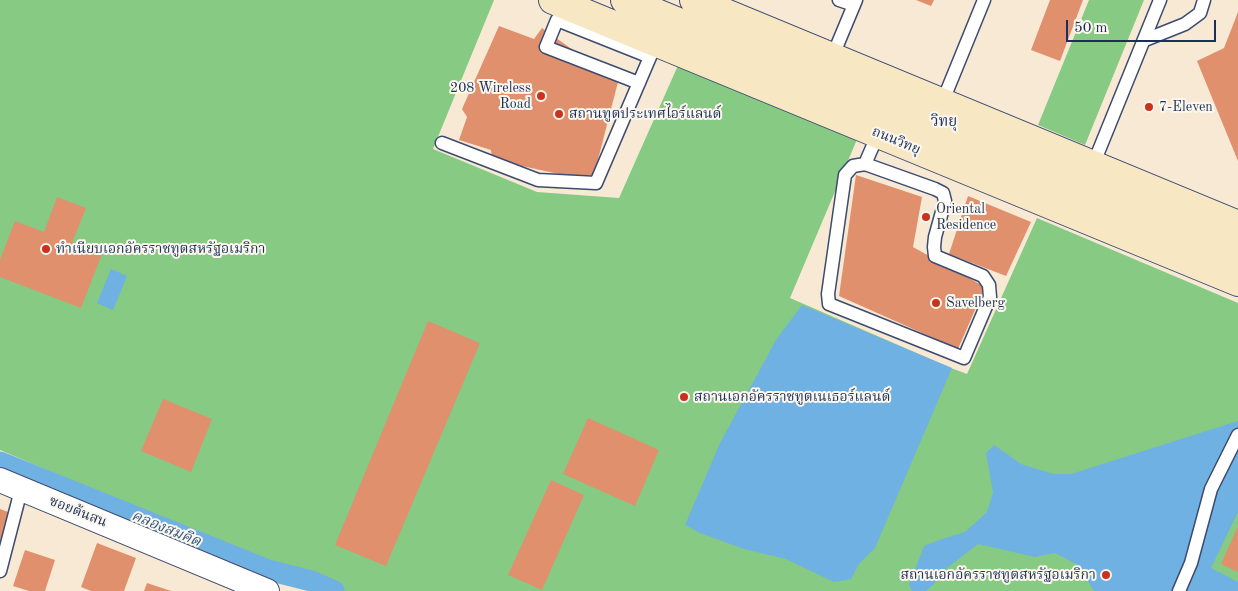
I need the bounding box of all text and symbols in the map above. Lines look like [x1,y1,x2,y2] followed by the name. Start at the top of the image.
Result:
[1068,10,1218,42] scale bar
[1074,21,1108,36] text: 50 m
[450,80,531,112] place label: 208 Wireless Road
[535,90,547,102] marker: 208 Wireless Road
[1159,99,1213,115] place label: 7-Eleven
[1143,101,1155,113] marker: 7-Eleven
[569,106,722,122] place label: สถานทูตประเทศไอร์แลนด์
[553,108,565,120] marker: สถานทูตประเทศไอร์แลนด์
[931,113,957,131] district label: วิทยุ
[869,123,923,159] street label: ถนนวิทยุ
[936,201,996,233] place label: Oriental Residence
[920,211,932,223] marker: Oriental Residence
[56,241,265,257] place label: ทำเนียบเอกอัครราชทูตสหรัฐอเมริกา
[40,243,52,255] marker: ทำเนียบเอกอัครราชทูตสหรัฐอเมริกา
[946,295,1005,311] place label: Savelberg
[930,297,942,309] marker: Savelberg
[694,389,890,405] place label: สถานเอกอัครราชทูตเนเธอร์แลนด์
[678,391,690,403] marker: สถานเอกอัครราชทูตเนเธอร์แลนด์
[47,493,109,531] street label: ซอยต้นสน
[129,507,203,551] water label: คลองสมคิด
[900,567,1096,583] place label: สถานเอกอัครราชทูตสหรัฐอเมริกา
[1100,569,1112,581] marker: สถานเอกอัครราชทูตสหรัฐอเมริกา

